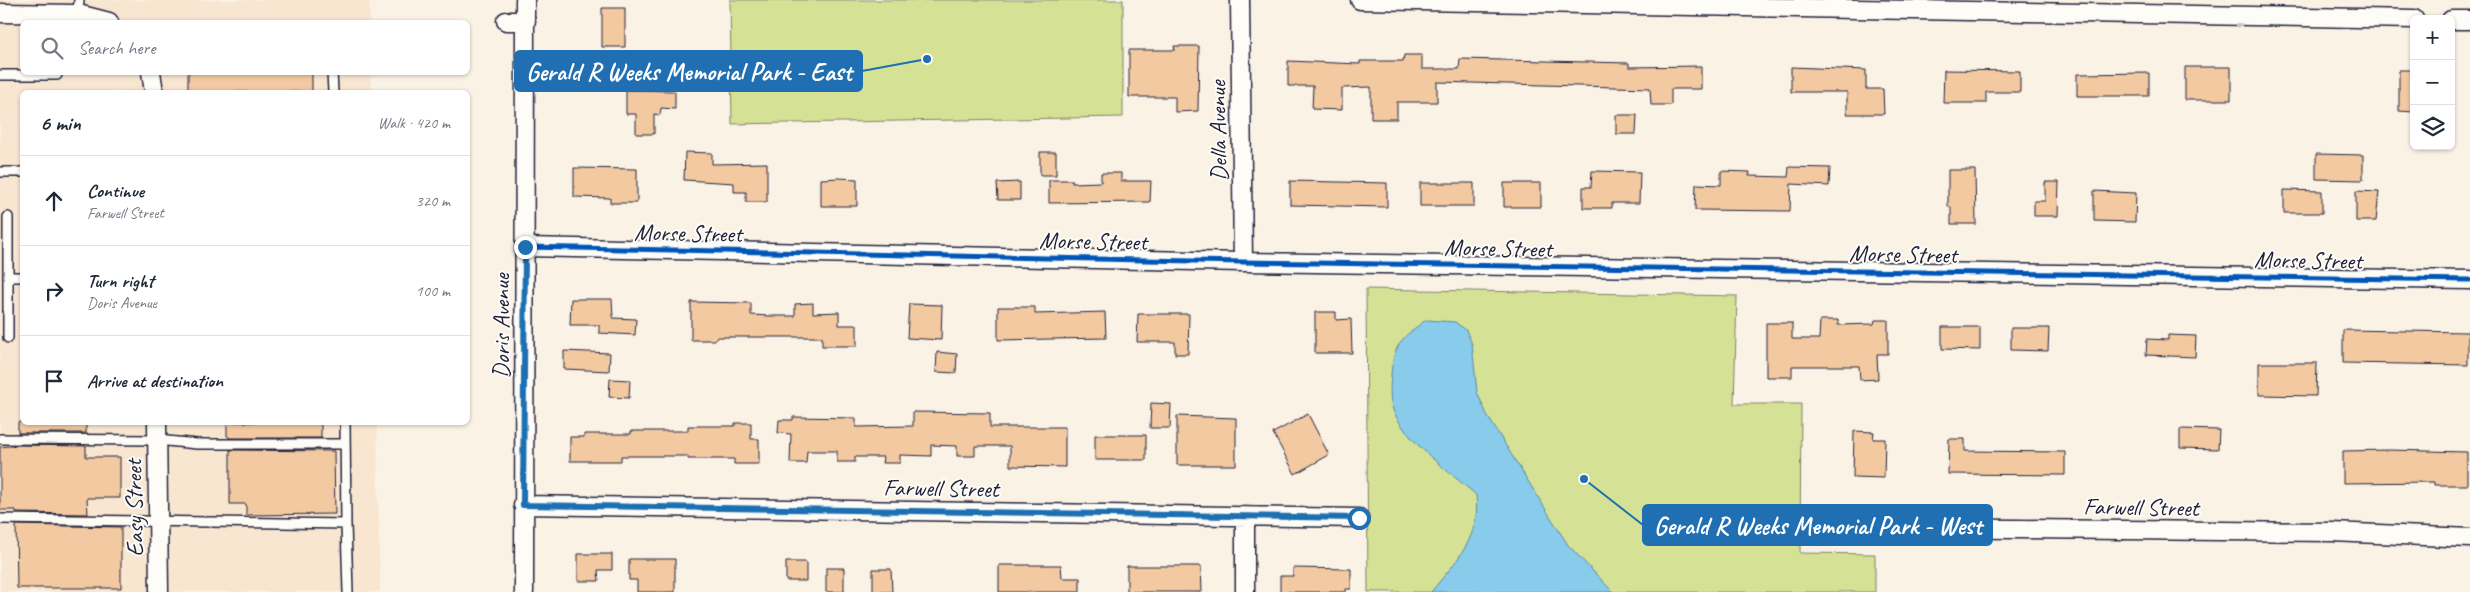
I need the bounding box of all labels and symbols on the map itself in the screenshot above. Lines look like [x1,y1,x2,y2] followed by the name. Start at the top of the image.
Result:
[515,51,862,91] callout: Gerald R Weeks Memorial Park - East
[526,56,855,88] text: Gerald R Weeks Memorial Park - East
[1202,78,1234,182] street label: Della Avenue
[634,217,744,249] street label: Morse Street
[1039,225,1149,257] street label: Morse Street
[1444,232,1554,264] street label: Morse Street
[514,236,537,259] route end
[1849,238,1959,270] street label: Morse Street
[2254,244,2364,276] street label: Morse Street
[486,271,516,378] street label: Doris Avenue
[118,457,150,557] street label: Easy Street
[883,472,1001,504] street label: Farwell Street
[2083,491,2201,523] street label: Farwell Street
[1643,505,1992,545] callout: Gerald R Weeks Memorial Park - West
[1348,507,1371,530] route start
[1654,510,1985,542] text: Gerald R Weeks Memorial Park - West

